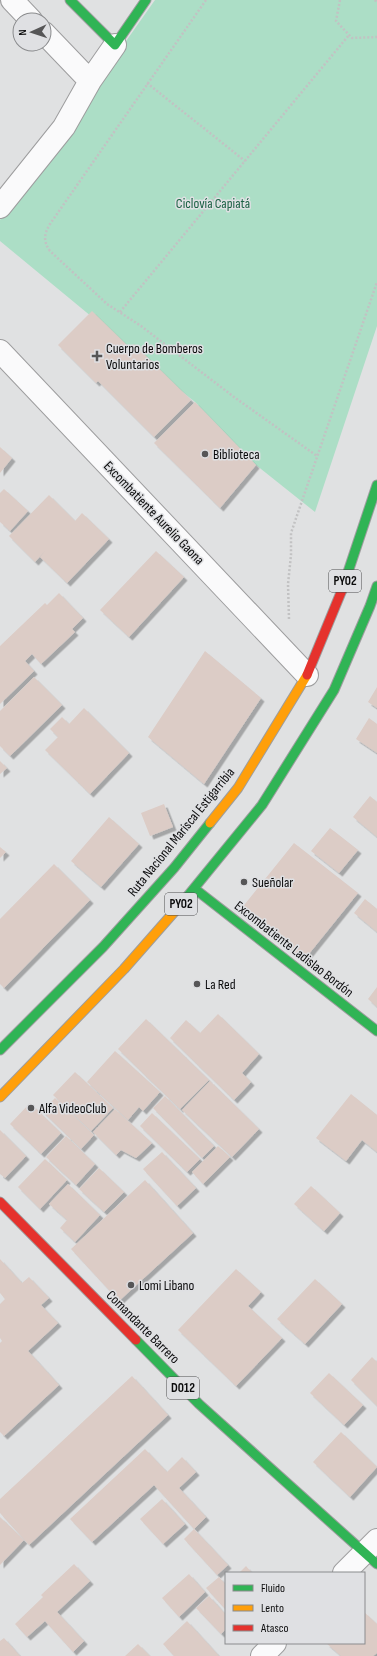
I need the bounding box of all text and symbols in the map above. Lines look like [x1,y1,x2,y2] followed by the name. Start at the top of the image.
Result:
[12,12,52,52] north arrow
[16,29,29,36] text: N
[176,195,250,212] park label: Ciclovía Capiatá
[106,340,203,373] place label: Cuerpo de Bomberos Voluntarios
[91,350,103,362] marker: Cuerpo de Bomberos Voluntarios
[213,446,260,463] place label: Biblioteca
[200,449,210,459] marker: Biblioteca
[100,458,208,568] street label: Excombatiente Aurelio Gaona
[329,570,361,592] road number: PY02
[124,764,238,900] street label: Ruta Nacional Mariscal Estigarribia
[252,874,293,891] place label: Sueñolar
[239,877,249,887] marker: Sueñolar
[165,893,197,915] road number: PY02
[231,897,357,1001] street label: Excombatiente Ladislao Bordón
[205,976,236,993] place label: La Red
[192,979,202,989] marker: La Red
[38,1100,107,1117] place label: Alfa VideoClub
[26,1103,36,1113] marker: Alfa VideoClub
[139,1277,195,1294] place label: Lomi Libano
[126,1280,136,1290] marker: Lomi Libano
[103,1287,183,1367] street label: Comandante Barrero
[167,1377,199,1399] road number: D012
[225,1572,365,1644] legend
[261,1581,285,1596] text: Fluido
[261,1601,284,1616] text: Lento
[260,1621,288,1636] text: Atasco

